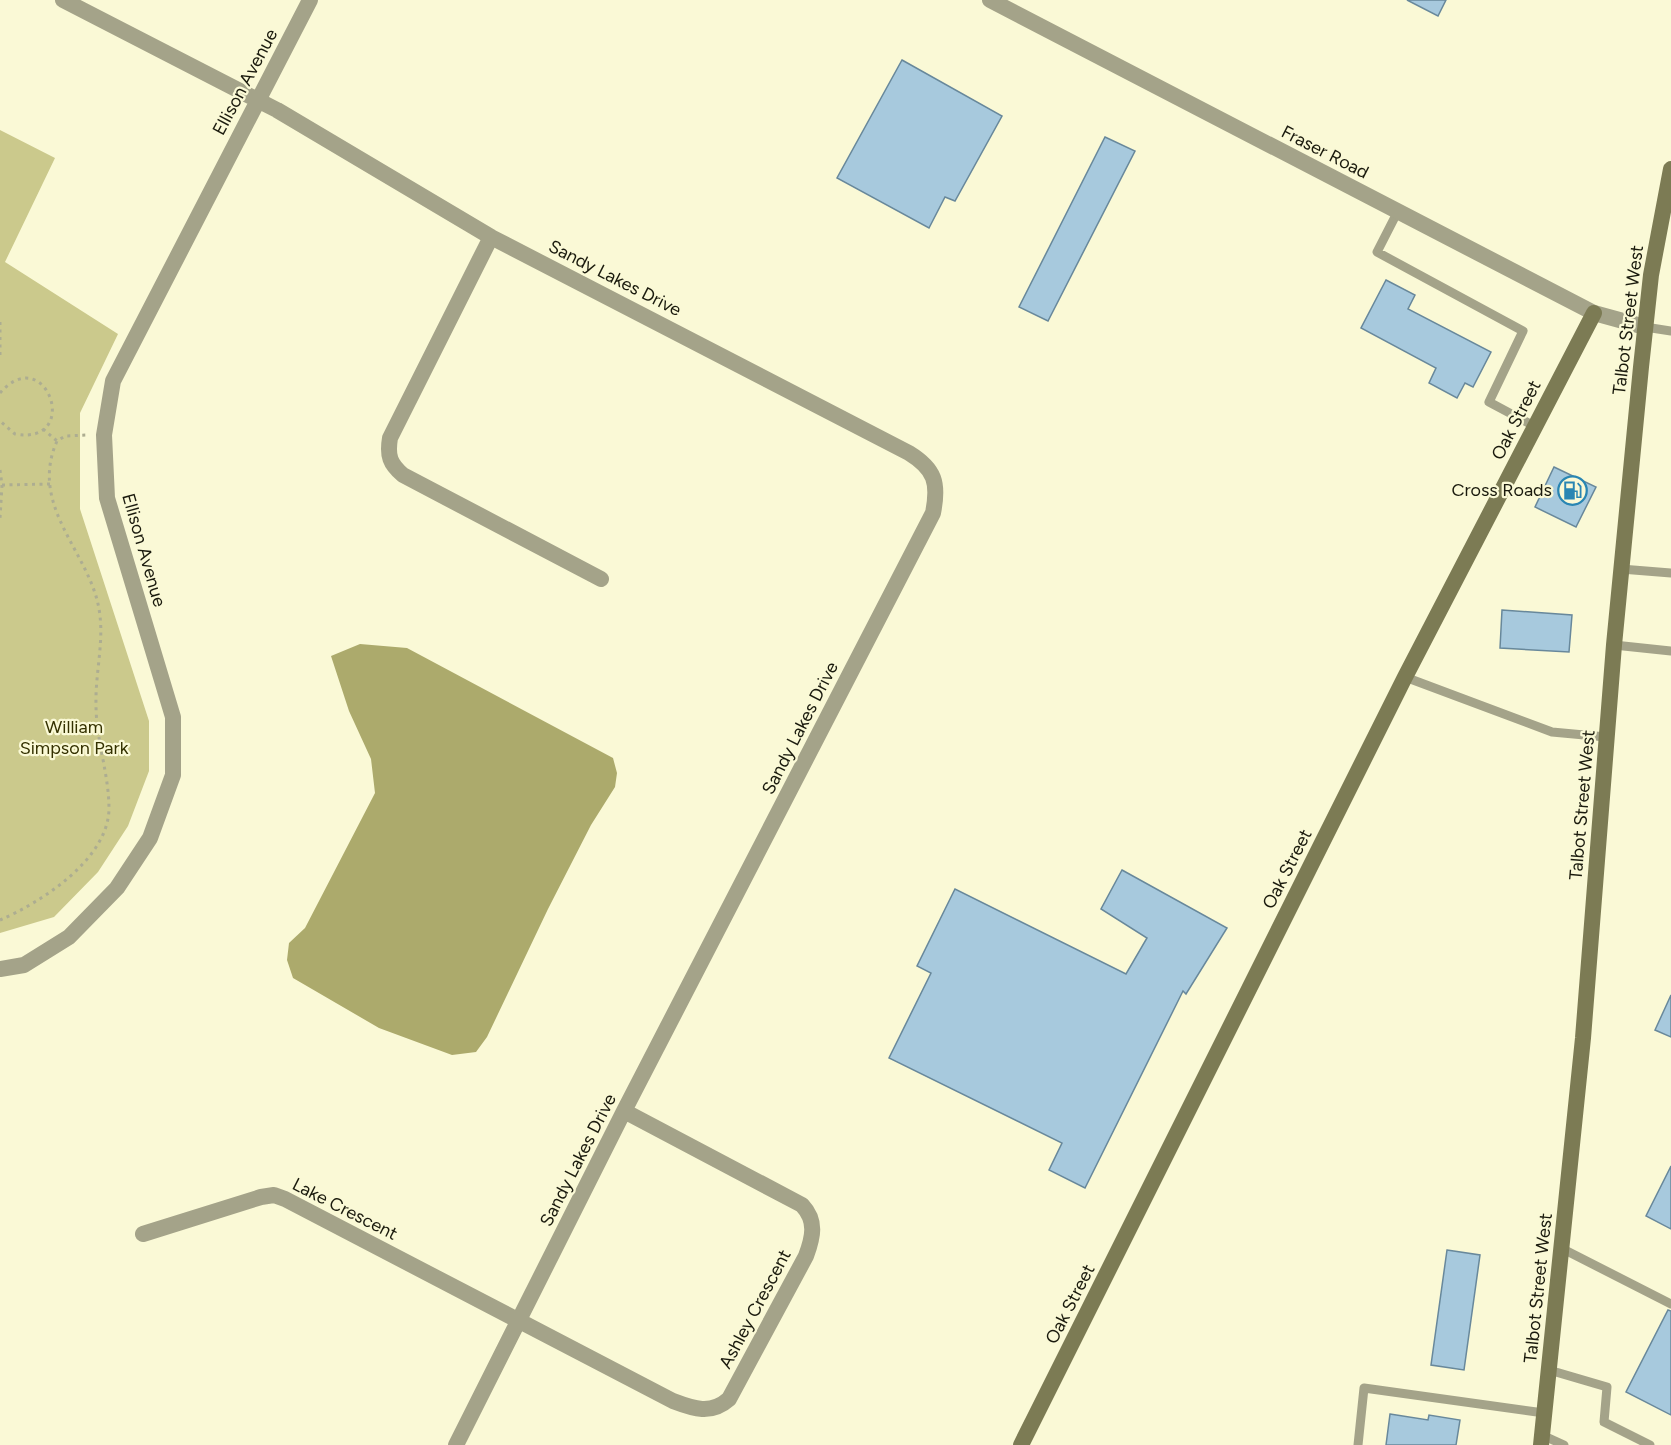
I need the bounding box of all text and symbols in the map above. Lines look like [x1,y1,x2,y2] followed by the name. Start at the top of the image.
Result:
[208,25,282,139] street label: Ellison Avenue
[1278,121,1372,183] street label: Fraser Road
[545,235,685,321] street label: Sandy Lakes Drive
[1608,244,1648,396] street label: Talbot Street West
[1487,376,1546,464] street label: Oak Street
[1557,474,1589,506] fuel station icon: Cross Roads
[1451,479,1552,501] place label: Cross Roads
[117,491,171,609] street label: Ellison Avenue
[757,658,843,798] street label: Sandy Lakes Drive
[20,716,129,759] park label: William Simpson Park
[1564,729,1600,881] street label: Talbot Street West
[1258,825,1317,913] street label: Oak Street
[535,1090,621,1230] street label: Sandy Lakes Drive
[289,1173,401,1245] street label: Lake Crescent
[1519,1212,1557,1364] street label: Talbot Street West
[714,1245,796,1372] street label: Ashley Crescent
[1041,1260,1100,1348] street label: Oak Street

